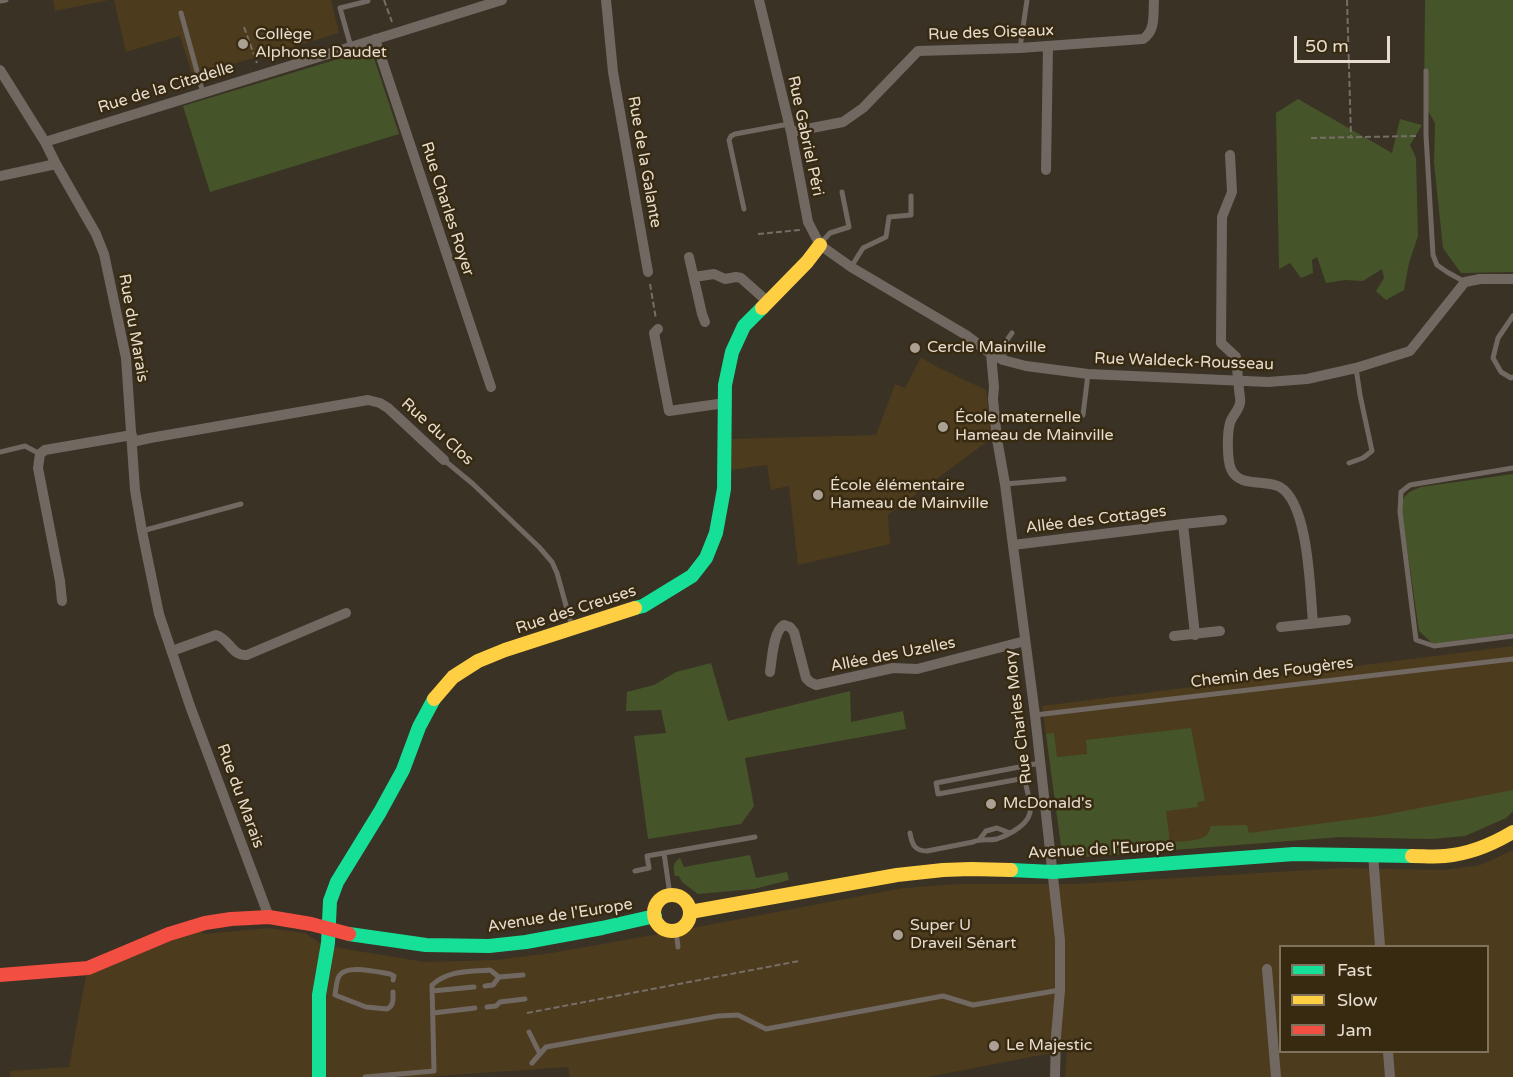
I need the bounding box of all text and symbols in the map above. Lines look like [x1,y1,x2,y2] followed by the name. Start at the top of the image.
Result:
[928,21,1054,45] street label: Rue des Oiseaux
[1297,24,1393,62] scale bar
[255,25,387,63] place label: Collège Alphonse Daudet
[1305,35,1349,57] text: 50 m
[236,37,250,51] marker: Collège Alphonse Daudet
[96,58,236,118] street label: Rue de la Citadelle
[783,74,827,198] street label: Rue Gabriel Péri
[623,95,665,229] street label: Rue de la Galante
[416,140,478,278] street label: Rue Charles Royer
[114,272,152,384] street label: Rue du Marais
[927,338,1046,358] place label: Cercle Mainville
[908,341,922,355] marker: Cercle Mainville
[1094,349,1274,375] street label: Rue Waldeck-Rousseau
[397,394,477,470] street label: Rue du Clos
[955,408,1113,446] place label: École maternelle Hameau de Mainville
[936,420,950,434] marker: École maternelle Hameau de Mainville
[830,476,988,514] place label: École élémentaire Hameau de Mainville
[811,488,825,502] marker: École élémentaire Hameau de Mainville
[1025,502,1167,538] street label: Allée des Cottages
[513,581,639,639] street label: Rue des Creuses
[829,633,957,677] street label: Allée des Uzelles
[1001,649,1037,785] street label: Rue Charles Mory
[1190,653,1354,693] street label: Chemin des Fougères
[212,741,268,851] street label: Rue du Marais
[1003,794,1092,814] place label: McDonald's
[984,797,998,811] marker: McDonald's
[1027,837,1175,863] street label: Avenue de l'Europe
[486,895,634,937] street label: Avenue de l'Europe
[910,916,1016,954] place label: Super U Draveil Sénart
[891,928,905,942] marker: Super U Draveil Sénart
[1279,945,1489,1053] legend
[1337,959,1372,981] text: Fast
[1337,989,1378,1011] text: Slow
[1337,1019,1372,1041] text: Jam
[1006,1036,1092,1056] place label: Le Majestic
[987,1039,1001,1053] marker: Le Majestic

